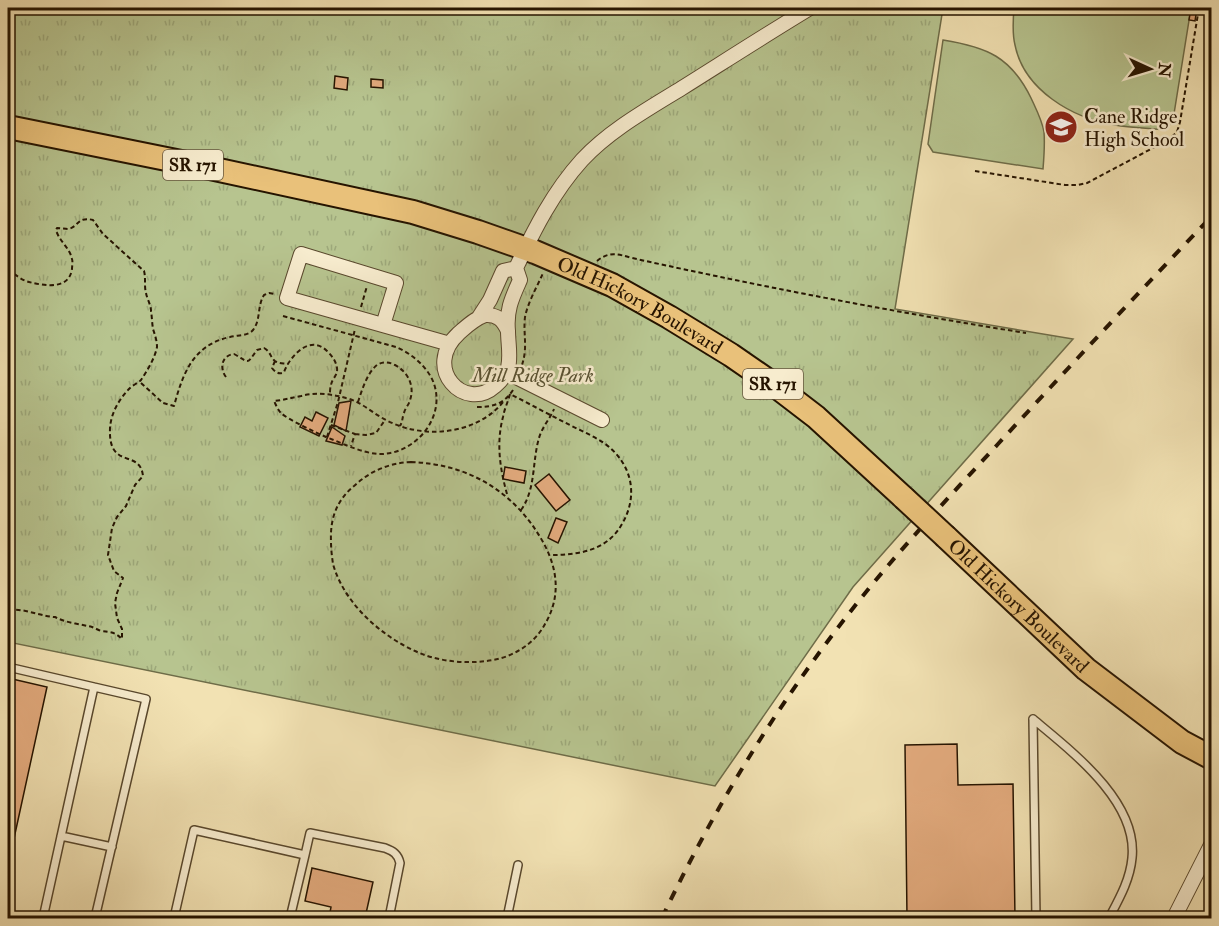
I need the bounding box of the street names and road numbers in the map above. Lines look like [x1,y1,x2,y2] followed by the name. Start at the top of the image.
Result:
[163,150,223,180] road number: SR 171
[553,251,727,360] street label: Old Hickory Boulevard
[743,369,803,399] road number: SR 171
[943,533,1094,679] street label: Old Hickory Boulevard

